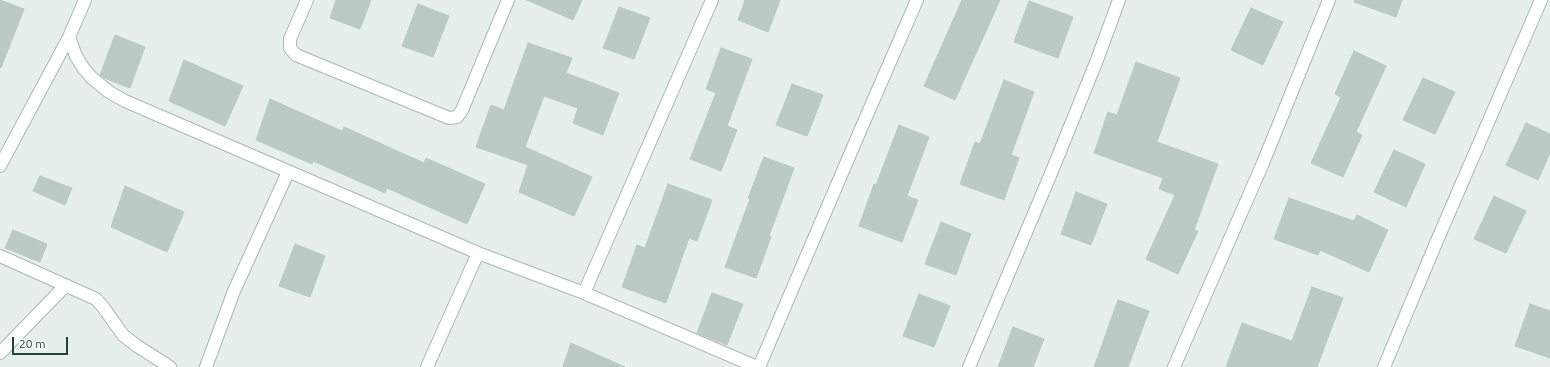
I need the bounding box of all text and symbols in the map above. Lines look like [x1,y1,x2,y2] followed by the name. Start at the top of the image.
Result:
[14,329,70,355] scale bar
[19,337,46,350] text: 20 m

